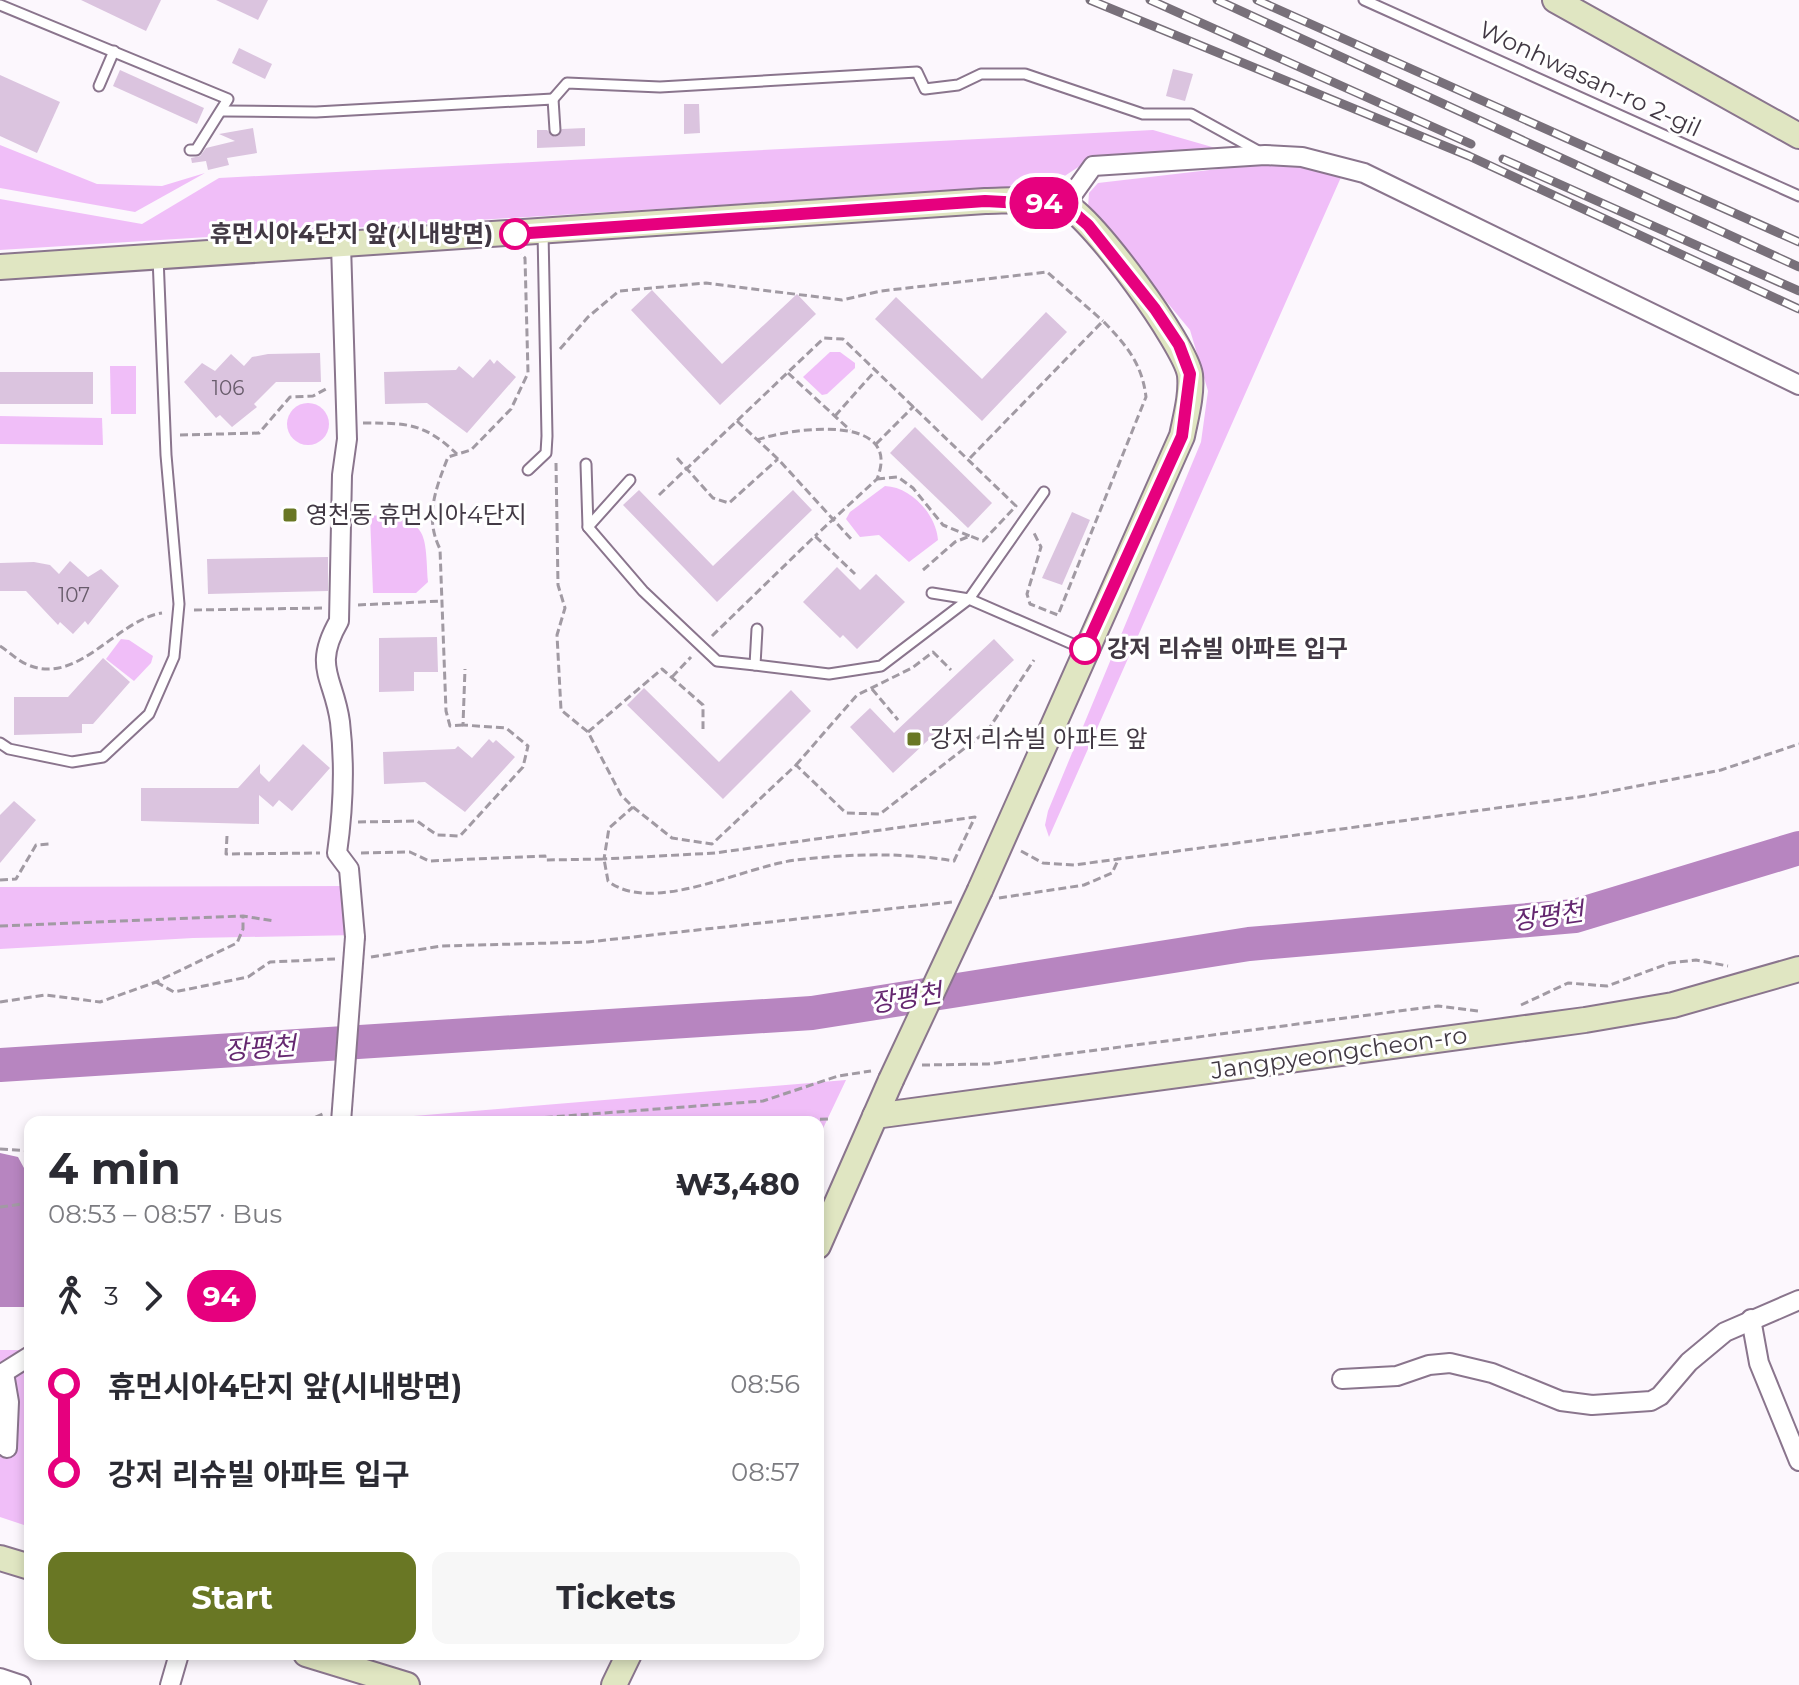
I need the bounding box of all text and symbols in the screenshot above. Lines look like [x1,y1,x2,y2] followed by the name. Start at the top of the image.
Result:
[1475,14,1706,143] street label: Wonhwasan-ro 2-gil
[1008,177,1080,229] line badge: 94
[1025,186,1063,220] text: 94
[210,219,493,248] place label: 휴먼시아4단지 앞(시내방면)
[500,219,530,249] marker: 휴먼시아4단지 앞(시내방면)
[212,376,244,400] house number: 106
[306,500,527,529] place label: 영천동 휴먼시아4단지
[281,506,299,524] marker: 영천동 휴먼시아4단지
[58,583,90,607] house number: 107
[1070,634,1100,664] marker: 강저 리슈빌 아파트 입구
[1107,634,1348,663] place label: 강저 리슈빌 아파트 입구
[930,724,1148,753] place label: 강저 리슈빌 아파트 앞
[905,730,923,748] marker: 강저 리슈빌 아파트 앞
[1510,895,1589,937] water label: 장평천
[868,976,947,1019] water label: 장평천
[1208,1020,1469,1085] street label: Jangpyeongcheon-ro
[223,1029,300,1066] water label: 장평천
[48,1141,181,1195] text: 4 min
[676,1166,800,1203] text: ₩3,480
[48,1198,282,1230] text: 08:53 – 08:57 · Bus
[48,1274,92,1318] icon: walk
[131,1274,175,1318] icon: forward
[203,1279,240,1313] text: 94
[104,1280,119,1312] text: 3
[108,1368,462,1405] text: 휴먼시아4단지 앞(시내방면)
[730,1368,800,1400] text: 08:56
[108,1456,409,1493] text: 강저 리슈빌 아파트 입구
[731,1456,800,1488] text: 08:57
[48,1552,416,1644] button: Start
[432,1552,800,1644] button: Tickets

